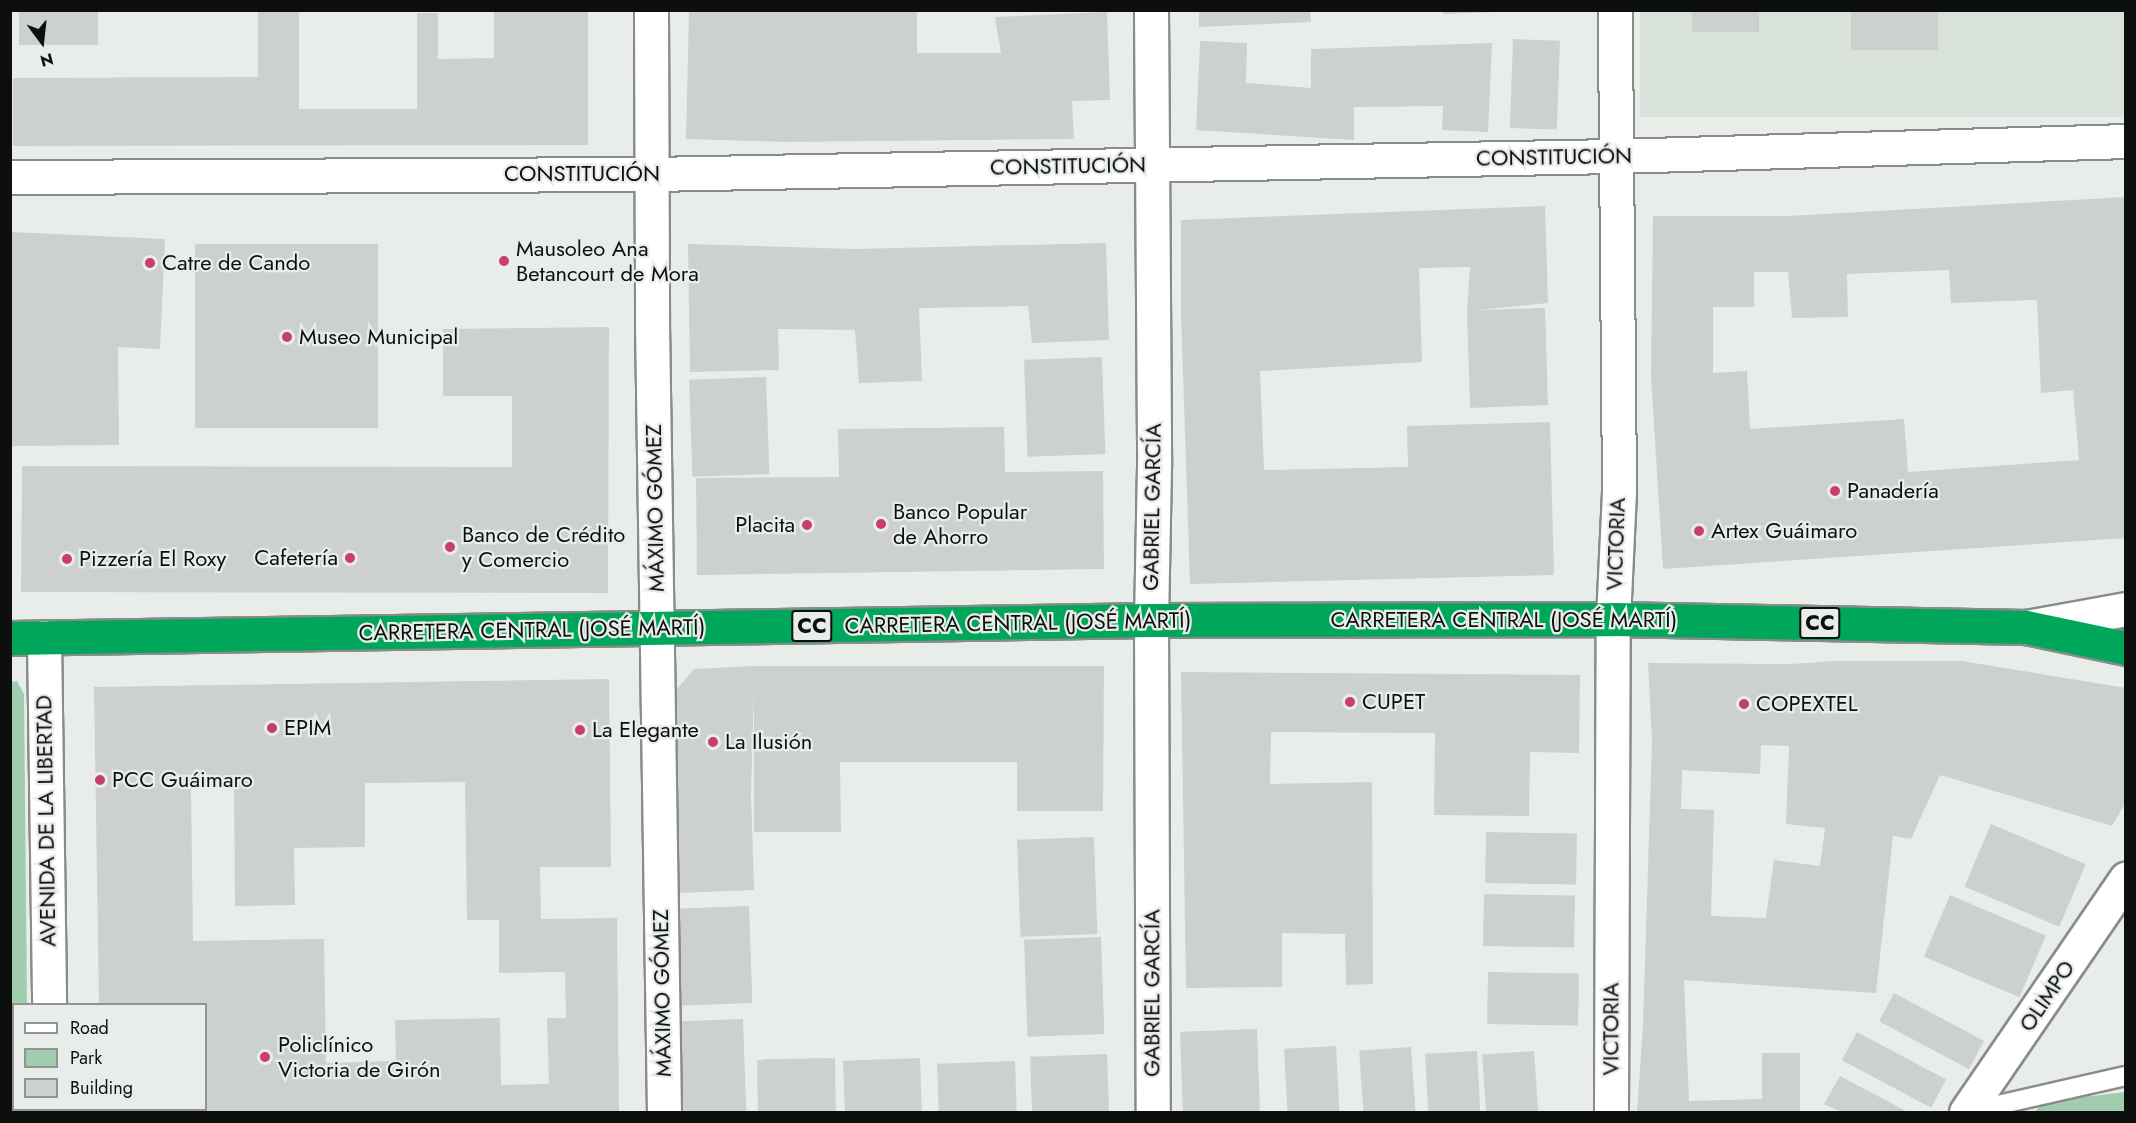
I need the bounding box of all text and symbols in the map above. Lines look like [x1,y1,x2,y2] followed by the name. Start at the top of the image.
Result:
[12,12,72,72] north arrow
[38,47,56,73] text: N
[1476,142,1632,172] street label: CONSTITUCIÓN
[990,151,1146,181] street label: CONSTITUCIÓN
[504,161,660,187] street label: CONSTITUCIÓN
[516,235,699,286] place label: Mausoleo Ana Betancourt de Mora
[162,250,310,276] place label: Catre de Cando
[497,254,511,268] marker: Mausoleo Ana Betancourt de Mora
[143,256,157,270] marker: Catre de Cando
[299,324,458,350] place label: Museo Municipal
[280,330,294,344] marker: Museo Municipal
[1137,423,1167,591] street label: GABRIEL GARCÍA
[640,424,670,592] street label: MÁXIMO GÓMEZ
[1847,478,1939,504] place label: Panadería
[1828,484,1842,498] marker: Panadería
[1601,497,1631,591] street label: VICTORIA
[893,498,1027,550] place label: Banco Popular de Ahorro
[735,512,795,538] place label: Placita
[874,517,888,531] marker: Banco Popular de Ahorro
[800,518,814,532] marker: Placita
[1711,518,1857,544] place label: Artex Guáimaro
[462,521,625,572] place label: Banco de Crédito y Comercio
[1692,524,1706,538] marker: Artex Guáimaro
[443,540,457,554] marker: Banco de Crédito y Comercio
[254,545,338,571] place label: Cafetería
[79,546,226,572] place label: Pizzería El Roxy
[343,551,357,565] marker: Cafetería
[60,552,74,566] marker: Pizzería El Roxy
[1799,605,1841,641] road number: CC
[844,607,1192,639] street label: CARRETERA CENTRAL (JOSÉ MARTÍ)
[1331,607,1677,633] street label: CARRETERA CENTRAL (JOSÉ MARTÍ)
[791,608,833,644] road number: CC
[358,614,706,646] street label: CARRETERA CENTRAL (JOSÉ MARTÍ)
[1362,689,1425,715] place label: CUPET
[1756,691,1858,717] place label: COPEXTEL
[31,695,61,947] street label: AVENIDA DE LA LIBERTAD
[1343,695,1357,709] marker: CUPET
[1737,697,1751,711] marker: COPEXTEL
[284,715,331,741] place label: EPIM
[592,717,699,743] place label: La Elegante
[265,721,279,735] marker: EPIM
[573,723,587,737] marker: La Elegante
[725,729,812,755] place label: La Ilusión
[706,735,720,749] marker: La Ilusión
[112,767,253,793] place label: PCC Guáimaro
[93,773,107,787] marker: PCC Guáimaro
[647,909,677,1077] street label: MÁXIMO GÓMEZ
[1139,909,1165,1077] street label: GABRIEL GARCÍA
[2014,955,2080,1037] street label: OLIMPO
[1598,982,1624,1076] street label: VICTORIA
[12,1003,207,1111] legend
[70,1015,109,1041] text: Road
[278,1031,441,1082] place label: Policlínico Victoria de Girón
[70,1045,102,1071] text: Park
[256,1048,274,1066] marker: Policlínico Victoria de Girón
[70,1075,133,1101] text: Building

